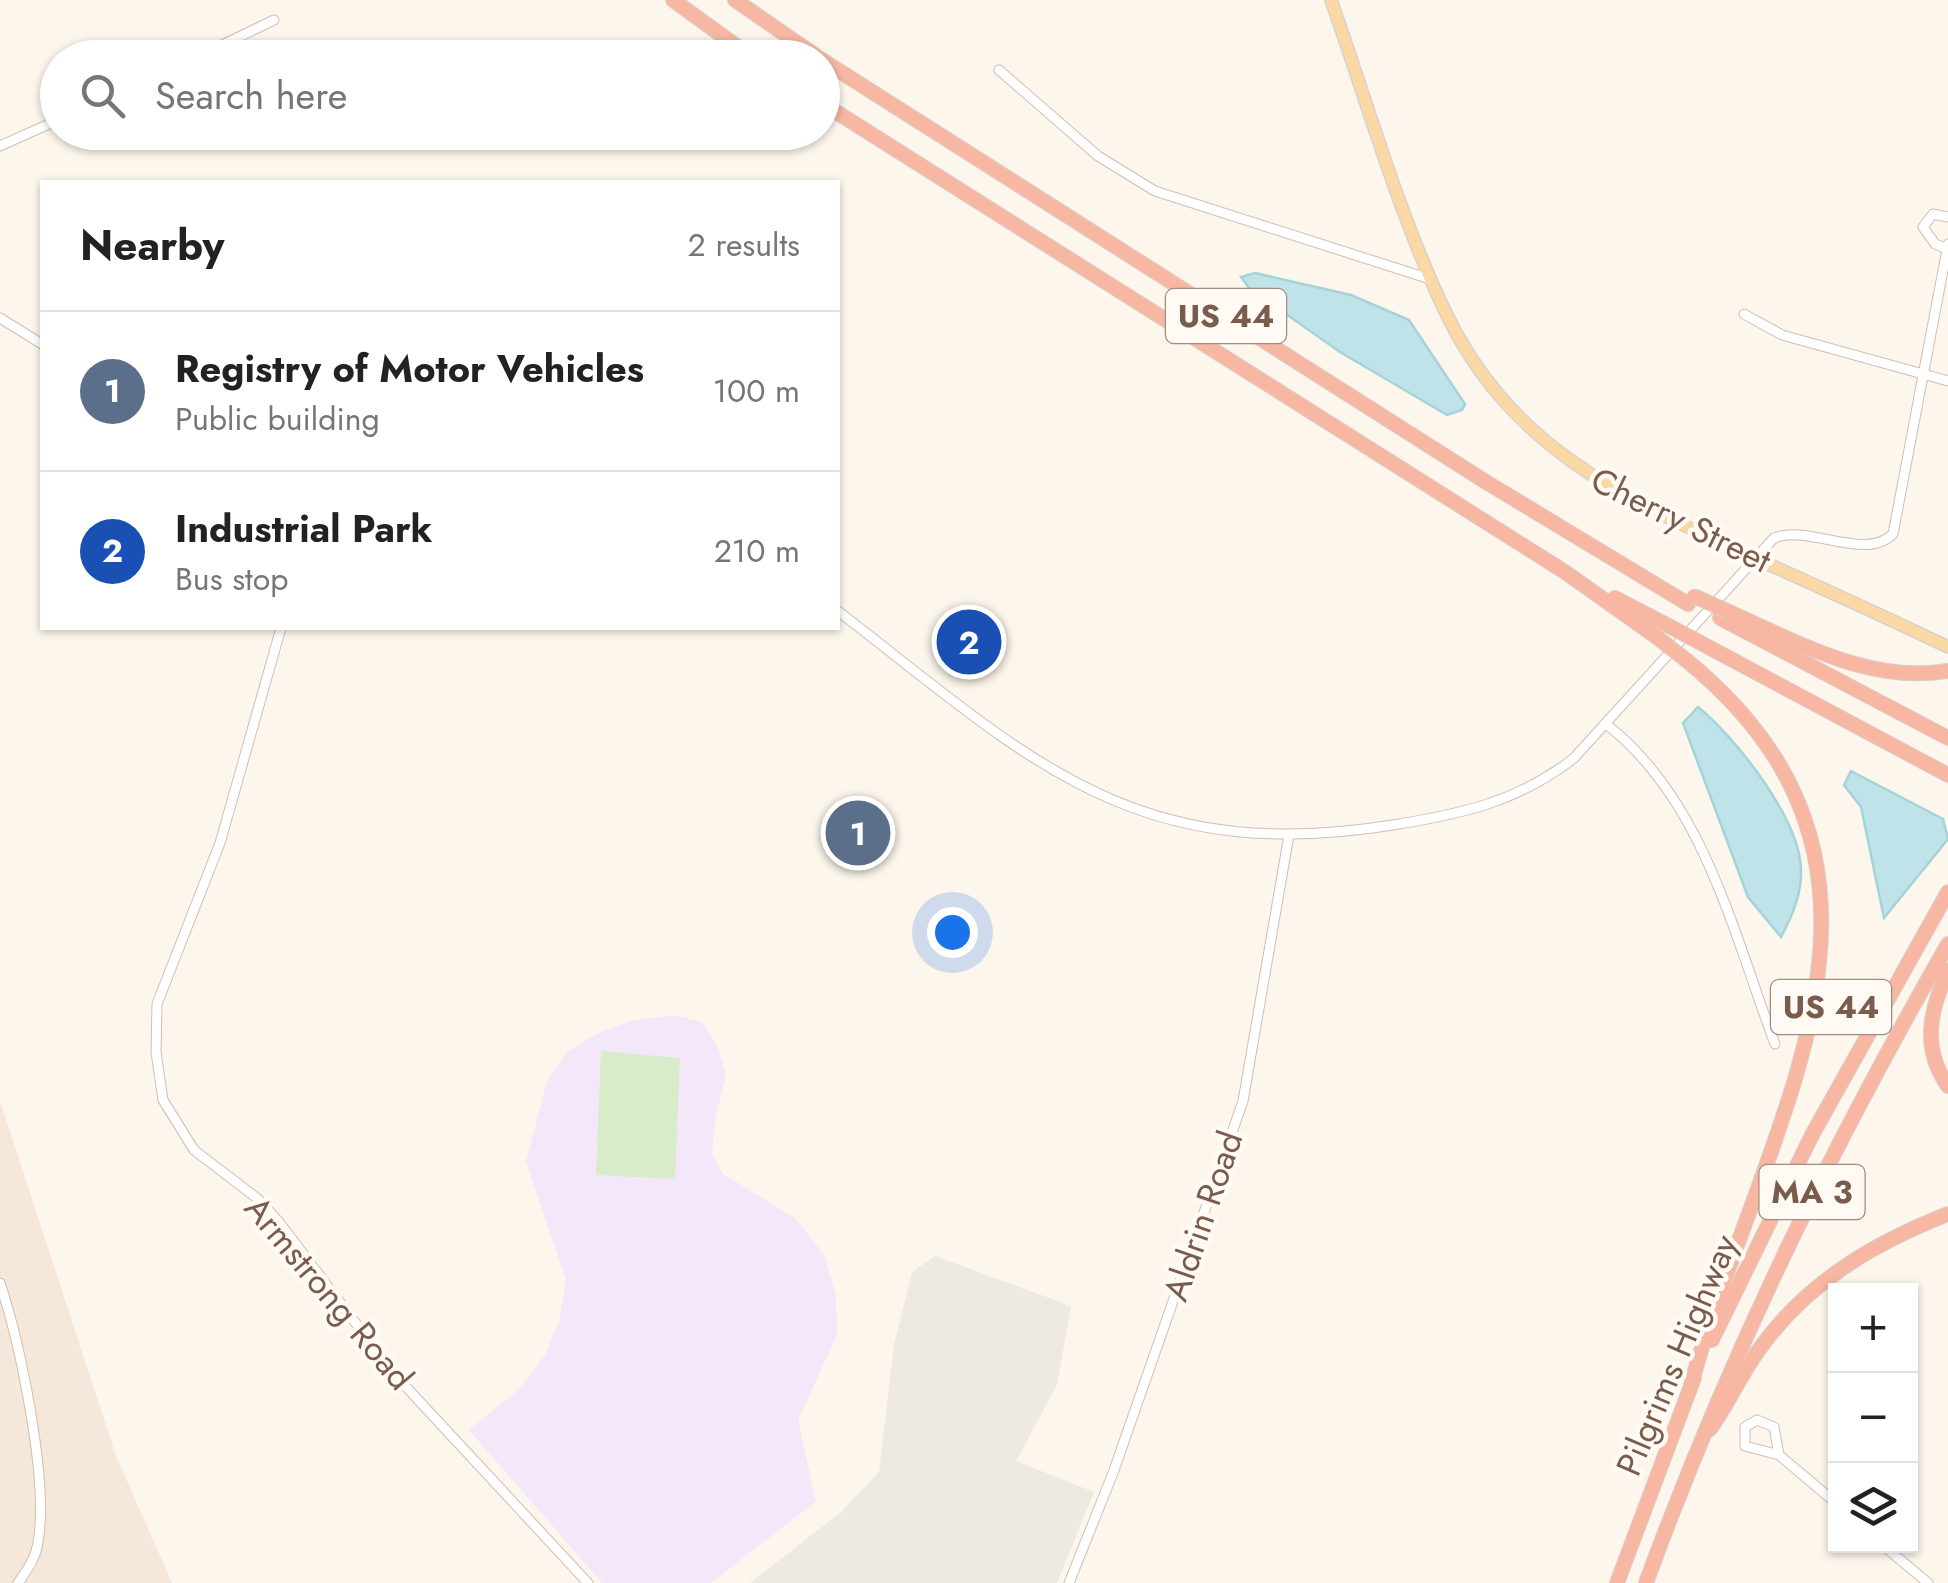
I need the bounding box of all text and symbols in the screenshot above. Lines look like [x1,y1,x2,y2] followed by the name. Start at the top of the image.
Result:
[40,40,840,150] search box
[75,68,130,123] icon: search
[155,68,347,123] text: Search here
[80,215,224,276] text: Nearby
[688,222,800,268] text: 2 results
[1166,289,1286,343] road number: US 44
[175,341,644,396] text: Registry of Motor Vehicles
[104,368,121,414] text: 1
[713,368,800,414] text: 100 m
[175,396,380,442] text: Public building
[1582,455,1780,585] street label: Cherry Street
[175,501,433,556] text: Industrial Park
[102,528,123,574] text: 2
[714,528,800,574] text: 210 m
[175,556,288,602] text: Bus stop
[936,604,1002,680] pin: 2
[826,796,890,870] pin: 1
[927,907,978,958] your location
[1771,980,1891,1034] road number: US 44
[1151,1124,1255,1308] street label: Aldrin Road
[1760,1165,1864,1219] road number: MA 3
[233,1185,425,1401] street label: Armstrong Road
[1604,1226,1751,1483] street label: Pilgrims Highway
[1828,1283,1918,1553] map controls
[1828,1283,1918,1373] button: +
[1828,1373,1918,1463] button: −
[1828,1463,1918,1553] button: layers

